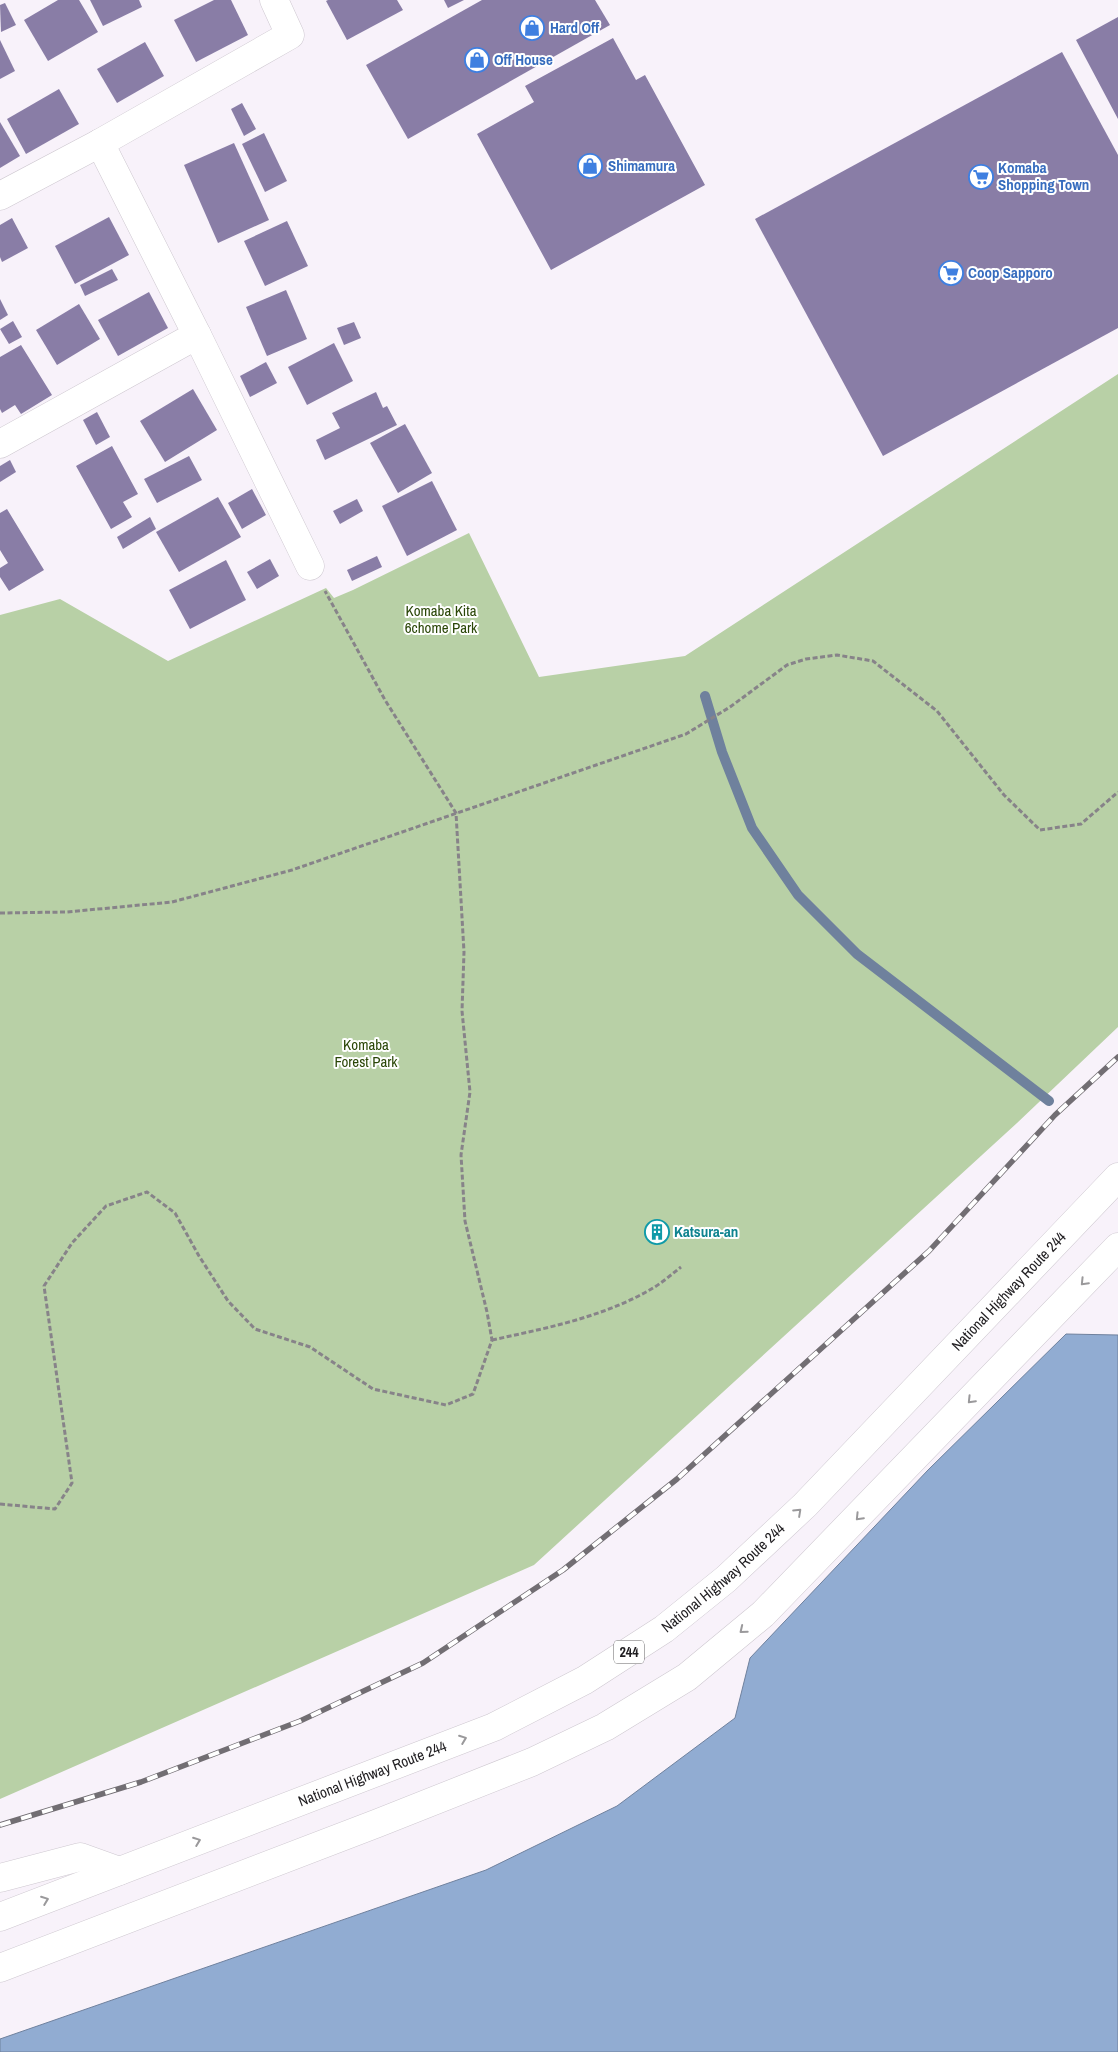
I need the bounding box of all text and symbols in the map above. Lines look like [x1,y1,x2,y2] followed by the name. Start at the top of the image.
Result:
[519,15,545,41] shop icon: Hard Off
[550,17,600,38] place label: Hard Off
[464,47,490,73] shop icon: Off House
[494,49,553,70] place label: Off House
[577,153,603,179] shop icon: Shimamura
[608,155,675,176] place label: Shimamura
[998,157,1089,195] place label: Komaba Shopping Town
[968,164,994,190] supermarket icon: Komaba Shopping Town
[938,260,964,286] supermarket icon: Coop Sapporo
[968,262,1053,283] place label: Coop Sapporo
[405,600,478,638] park label: Komaba Kita 6chome Park
[335,1034,398,1072] park label: Komaba Forest Park
[644,1219,670,1245] building icon: Katsura-an
[674,1221,738,1242] place label: Katsura-an
[947,1227,1071,1355] street label: National Highway Route 244
[1081,1277,1090,1286] one-way arrow
[968,1394,977,1403] one-way arrow
[792,1509,801,1518] one-way arrow
[856,1511,865,1520] one-way arrow
[657,1518,789,1637] street label: National Highway Route 244
[740,1625,749,1633] one-way arrow
[614,1640,644,1664] road number: 244
[458,1734,467,1745] one-way arrow
[295,1735,450,1811] street label: National Highway Route 244
[192,1837,201,1847] one-way arrow
[41,1896,49,1906] one-way arrow

